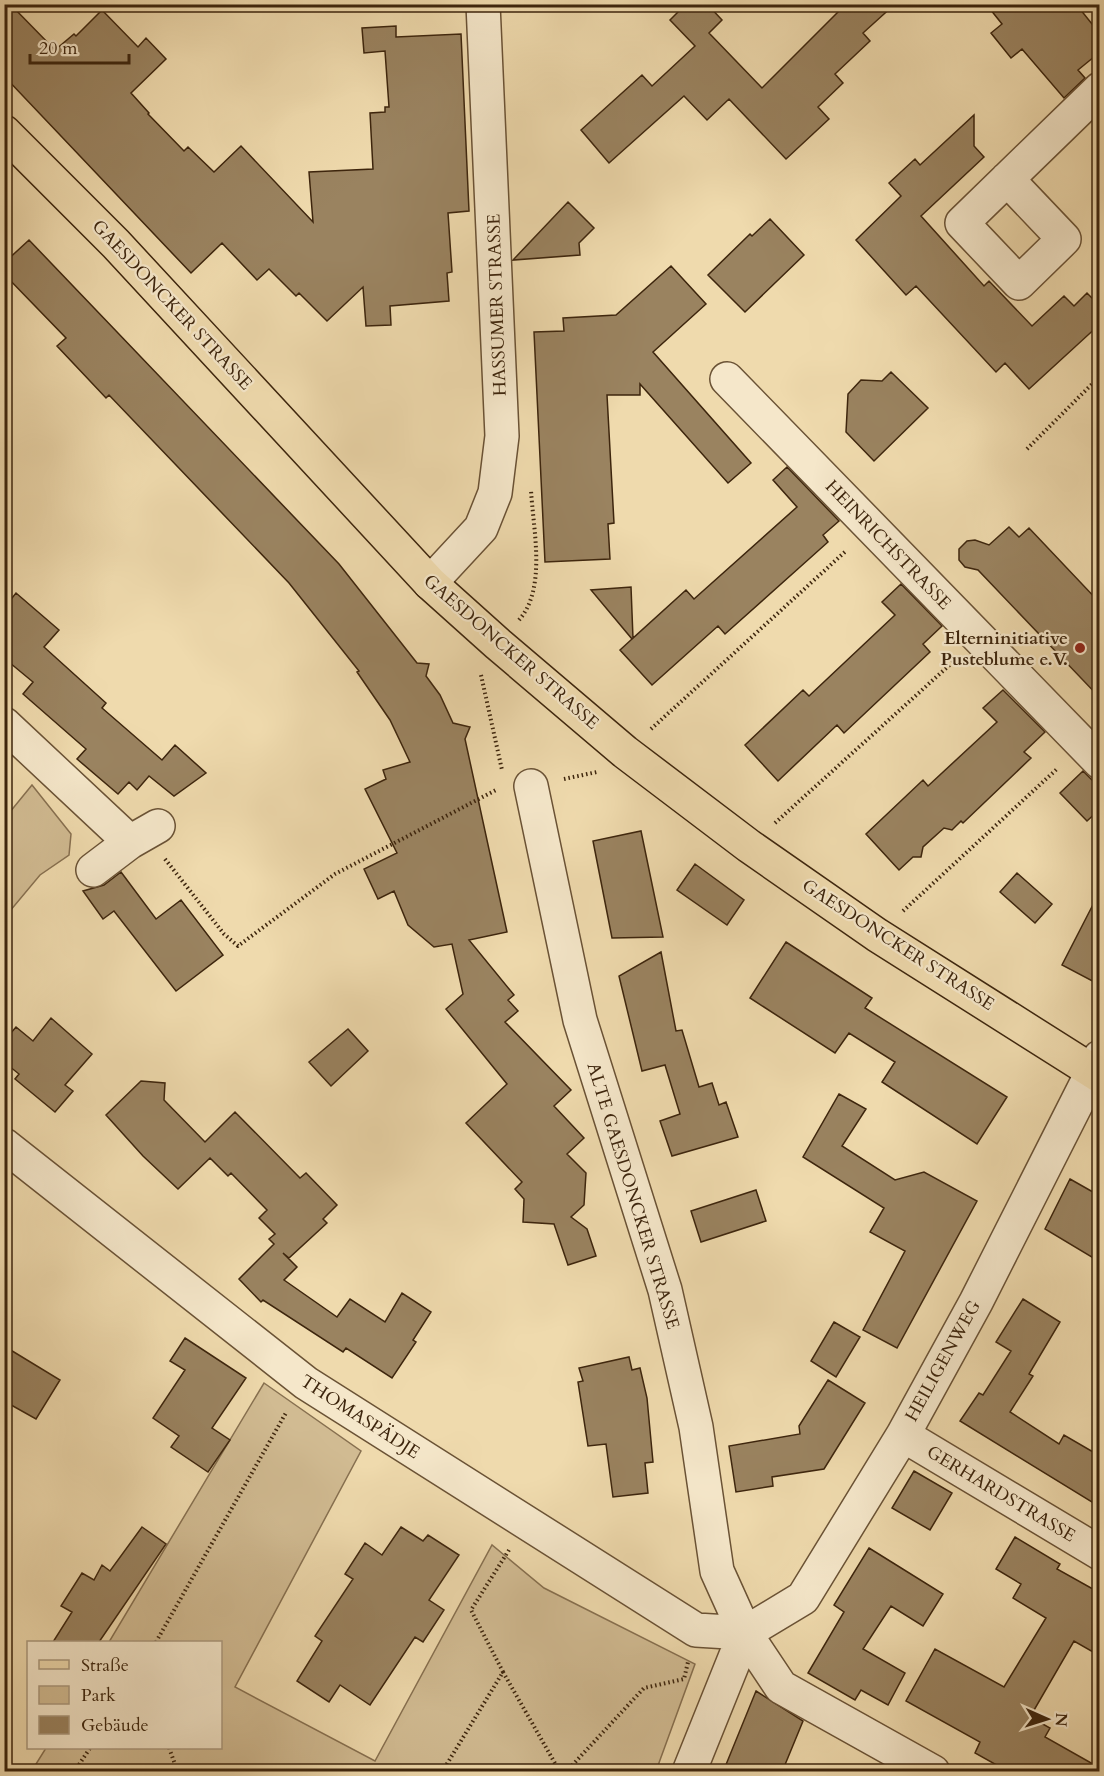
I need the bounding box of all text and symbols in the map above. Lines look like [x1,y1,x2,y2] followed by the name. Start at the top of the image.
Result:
[30,27,129,65] scale bar
[39,36,78,61] text: 20 m
[481,213,513,397] street label: HASSUMER STRASSE
[86,214,258,396] street label: GAESDONCKER STRASSE
[819,475,957,615] street label: HEINRICHSTRASSE
[418,569,604,735] street label: GAESDONCKER STRASSE
[941,626,1068,672] place label: Elterninitiative Pusteblume e.V.
[1073,641,1087,655] marker: Elterninitiative Pusteblume e.V.
[797,873,999,1017] street label: GAESDONCKER STRASSE
[580,1060,686,1332] street label: ALTE GAESDONCKER STRASSE
[899,1296,987,1426] street label: HEILIGENWEG
[295,1369,425,1465] street label: THOMASPÄDJE
[922,1440,1080,1548] street label: GERHARDSTRASSE
[27,1641,222,1749] legend
[81,1653,129,1678] text: Straße
[81,1683,116,1708] text: Park
[1017,1689,1077,1749] north arrow
[1050,1712,1072,1727] text: N
[81,1713,149,1738] text: Gebäude

